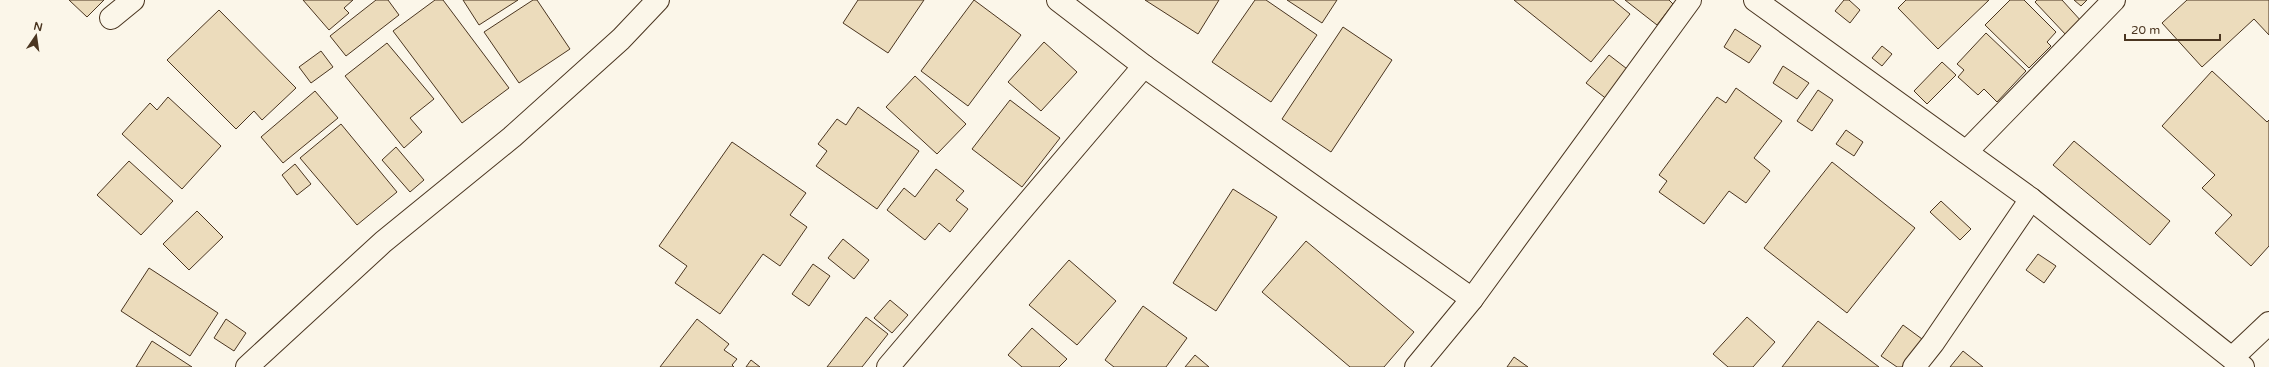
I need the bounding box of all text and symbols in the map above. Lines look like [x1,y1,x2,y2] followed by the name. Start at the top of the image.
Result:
[16,16,56,56] north arrow
[2125,16,2220,42] scale bar
[32,19,44,34] text: N
[2131,23,2160,37] text: 20 m

